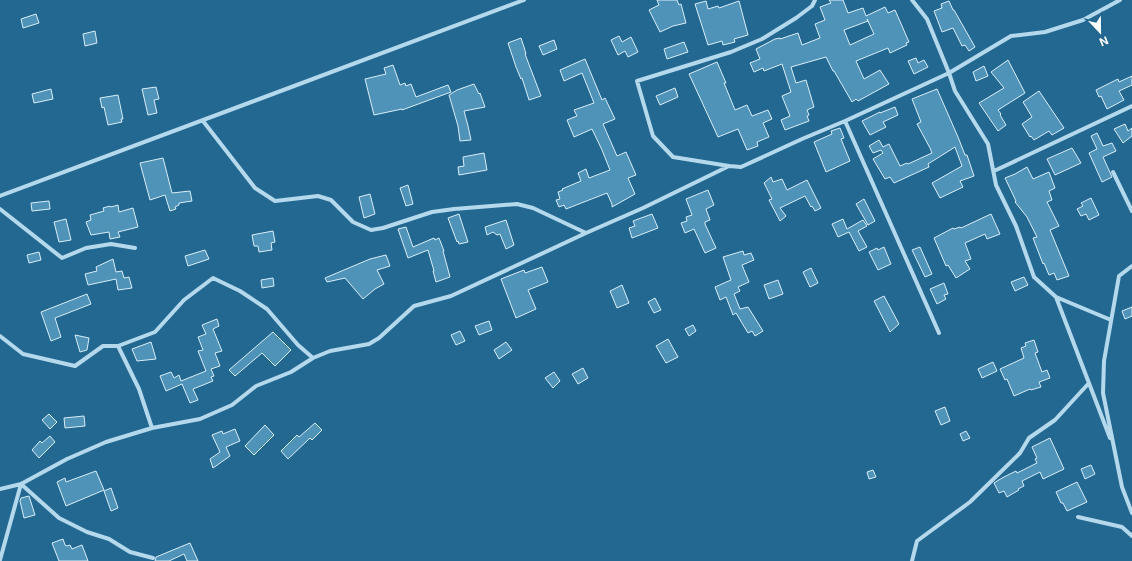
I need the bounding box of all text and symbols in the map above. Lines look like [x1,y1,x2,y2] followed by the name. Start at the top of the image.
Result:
[1080,12,1120,52] north arrow
[1097,33,1110,49] text: N

